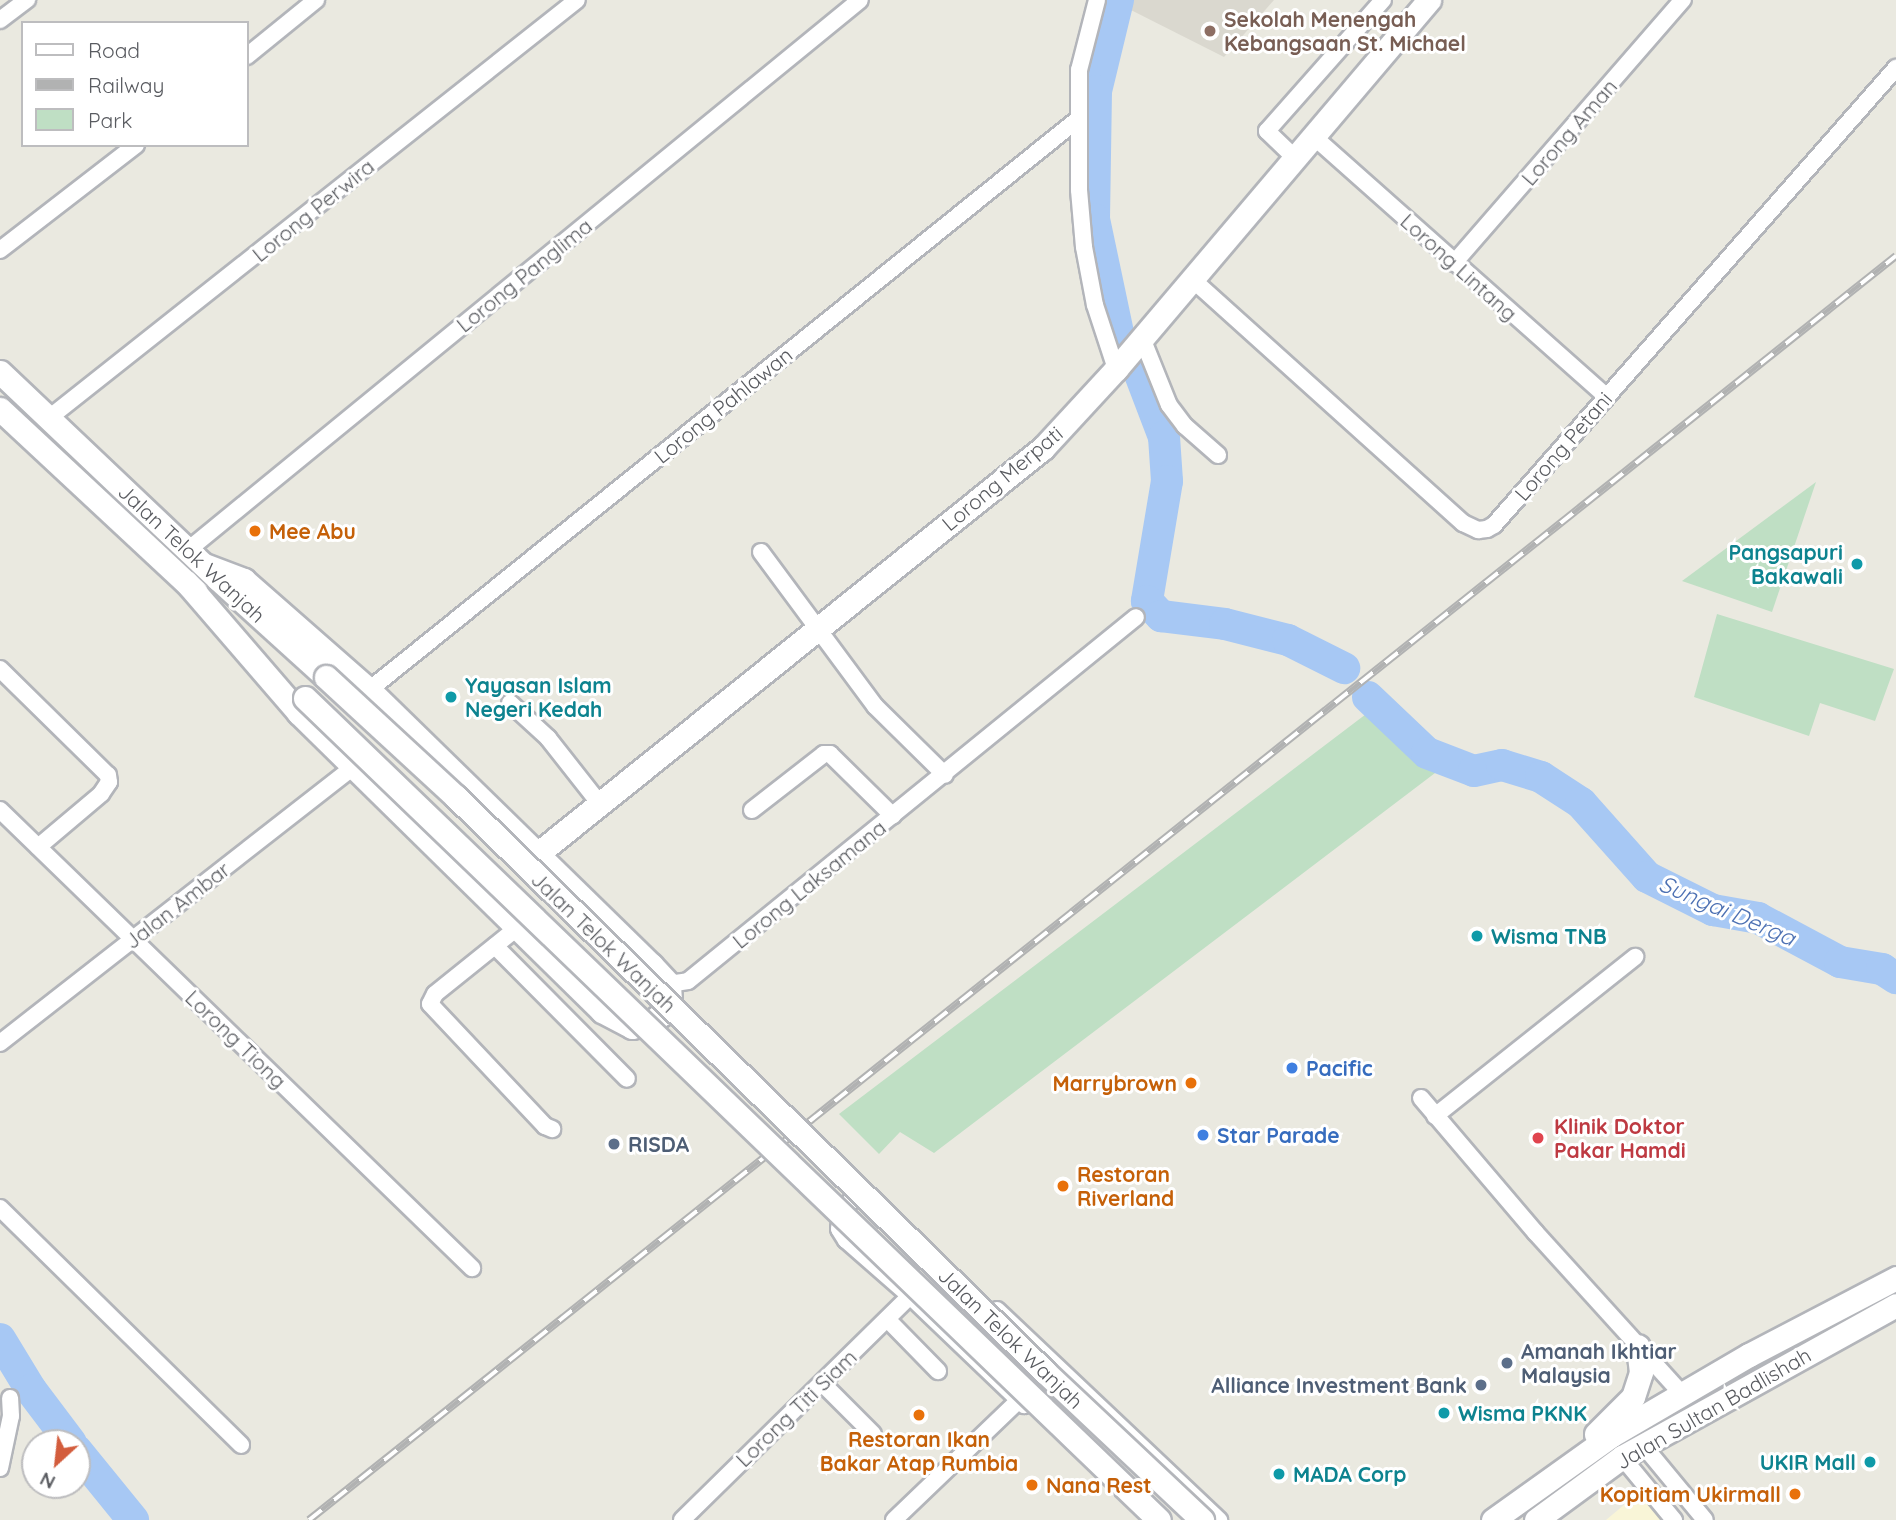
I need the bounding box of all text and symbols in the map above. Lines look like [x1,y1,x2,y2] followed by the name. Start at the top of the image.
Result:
[1224,6,1466,56] place label: Sekolah Menengah Kebangsaan St. Michael
[21,21,248,147] legend
[1202,23,1218,39] marker: Sekolah Menengah Kebangsaan St. Michael
[88,37,140,63] text: Road
[88,72,164,98] text: Railway
[1516,74,1622,190] street label: Lorong Aman
[88,107,132,133] text: Park
[247,153,379,267] street label: Lorong Perwira
[1396,208,1522,326] street label: Lorong Lintang
[451,213,597,337] street label: Lorong Panglima
[649,342,797,468] street label: Lorong Pahlawan
[1509,386,1617,506] street label: Lorong Petani
[937,420,1067,536] street label: Lorong Merpati
[113,478,271,628] street label: Jalan Telok Wanjah
[269,518,356,544] place label: Mee Abu
[247,523,263,539] marker: Mee Abu
[1728,539,1843,589] place label: Pangsapuri Bakawali
[1849,556,1865,572] marker: Pangsapuri Bakawali
[465,672,612,722] place label: Yayasan Islam Negeri Kedah
[443,689,459,705] marker: Yayasan Islam Negeri Kedah
[727,815,891,953] street label: Lorong Laksamana
[119,856,235,954] street label: Jalan Ambar
[526,866,682,1018] street label: Jalan Telok Wanjah
[1655,870,1799,952] water label: Sungai Derga
[1491,923,1607,949] place label: Wisma TNB
[1469,928,1485,944] marker: Wisma TNB
[180,985,292,1093] street label: Lorong Tiong
[1306,1055,1373,1081] place label: Pacific
[1284,1060,1300,1076] marker: Pacific
[1052,1070,1177,1096] place label: Marrybrown
[1183,1075,1199,1091] marker: Marrybrown
[1554,1113,1686,1163] place label: Klinik Doktor Pakar Hamdi
[1217,1122,1340,1148] place label: Star Parade
[1195,1127,1211,1143] marker: Star Parade
[1528,1128,1548,1148] marker: Klinik Doktor Pakar Hamdi
[628,1131,689,1157] place label: RISDA
[606,1136,622,1152] marker: RISDA
[1077,1161,1174,1211] place label: Restoran Riverland
[1055,1178,1071,1194] marker: Restoran Riverland
[933,1262,1089,1414] street label: Jalan Telok Wanjah
[1521,1338,1677,1388] place label: Amanah Ikhtiar Malaysia
[1611,1342,1815,1474] street label: Jalan Sultan Badlishah
[730,1344,862,1472] street label: Lorong Titi Siam
[1499,1355,1515,1371] marker: Amanah Ikhtiar Malaysia
[1211,1372,1467,1398] place label: Alliance Investment Bank
[1473,1377,1489,1393] marker: Alliance Investment Bank
[1458,1400,1587,1426] place label: Wisma PKNK
[1436,1405,1452,1421] marker: Wisma PKNK
[911,1407,927,1423] marker: Restoran Ikan Bakar Atap Rumbia
[820,1426,1018,1476] place label: Restoran Ikan Bakar Atap Rumbia
[21,1429,91,1499] north arrow
[1760,1449,1856,1475] place label: UKIR Mall
[1862,1454,1878,1470] marker: UKIR Mall
[1293,1461,1406,1487] place label: MADA Corp
[1271,1466,1287,1482] marker: MADA Corp
[36,1467,59,1495] text: N
[1046,1472,1152,1498] place label: Nana Rest
[1024,1477,1040,1493] marker: Nana Rest
[1600,1481,1781,1507] place label: Kopitiam Ukirmall
[1787,1486,1803,1502] marker: Kopitiam Ukirmall

